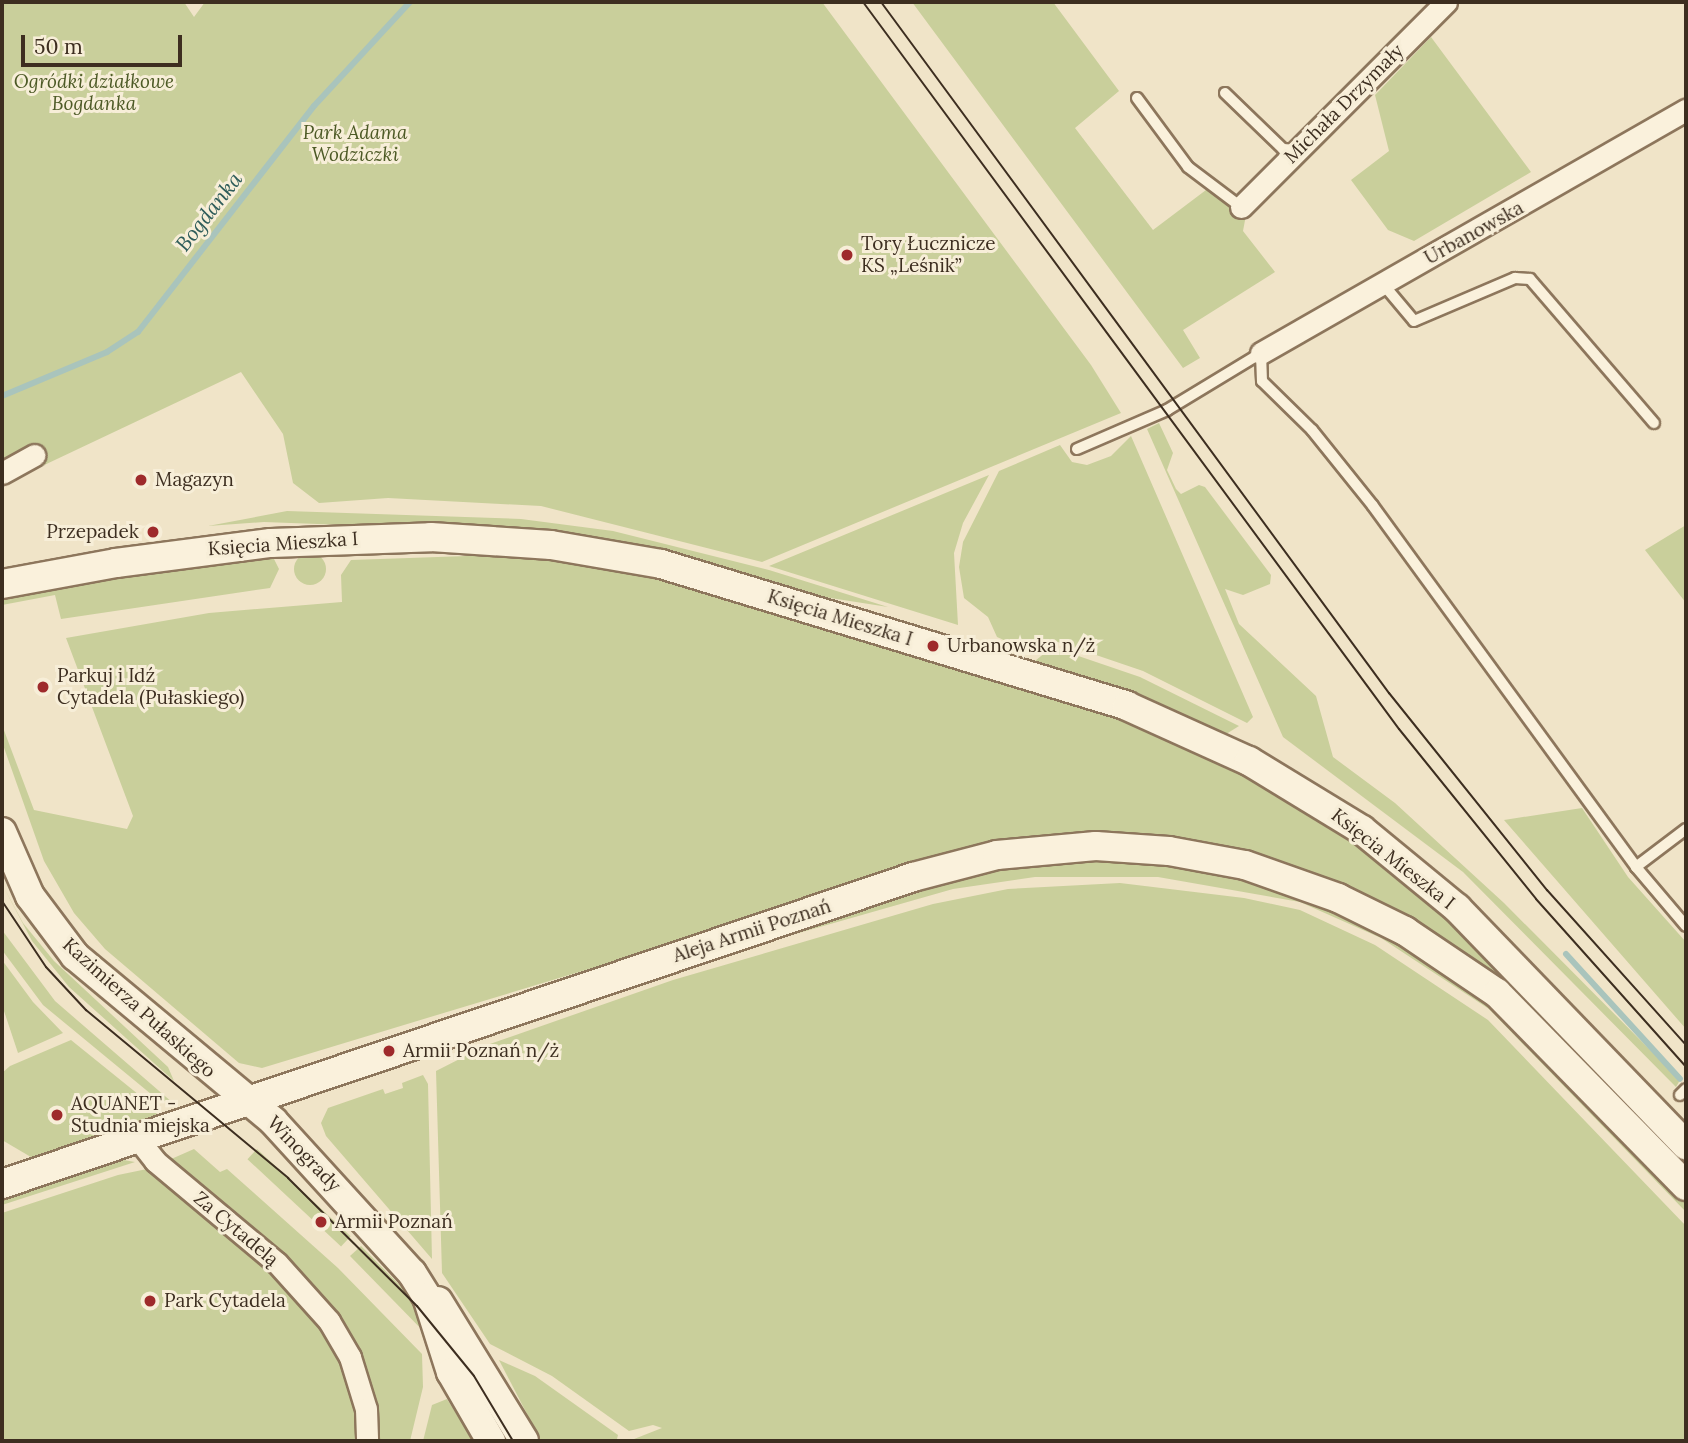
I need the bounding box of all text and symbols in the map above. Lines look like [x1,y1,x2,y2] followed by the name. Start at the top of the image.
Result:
[24,21,186,65] scale bar
[34,33,83,60] text: 50 m
[1280,40,1408,168] street label: Michała Drzymały
[14,71,174,115] park label: Ogródki działkowe Bogdanka
[303,122,407,166] park label: Park Adama Wodziczki
[170,167,248,257] water label: Bogdanka
[1420,196,1528,270] street label: Urbanowska
[861,233,996,277] place label: Tory Łucznicze KS „Leśnik”
[839,247,855,263] marker: Tory Łucznicze KS „Leśnik”
[155,469,234,491] place label: Magazyn
[133,472,149,488] marker: Magazyn
[46,521,139,543] place label: Przepadek
[145,524,161,540] marker: Przepadek
[207,527,359,561] street label: Księcia Mieszka I
[765,585,915,651] street label: Księcia Mieszka I
[947,635,1095,657] place label: Urbanowska n/ż
[925,638,941,654] marker: Urbanowska n/ż
[57,665,244,709] place label: Parkuj i Idź Cytadela (Pułaskiego)
[35,679,51,695] marker: Parkuj i Idź Cytadela (Pułaskiego)
[1327,804,1459,914] street label: Księcia Mieszka I
[670,895,834,967] street label: Aleja Armii Poznań
[58,933,220,1083] street label: Kazimierza Pułaskiego
[403,1040,559,1062] place label: Armii Poznań n/ż
[381,1043,397,1059] marker: Armii Poznań n/ż
[71,1093,210,1137] place label: AQUANET - Studnia miejska
[49,1107,65,1123] marker: AQUANET - Studnia miejska
[262,1111,346,1197] street label: Winogrady
[189,1187,283,1271] street label: Za Cytadelą
[335,1211,453,1233] place label: Armii Poznań
[313,1214,329,1230] marker: Armii Poznań
[164,1290,286,1312] place label: Park Cytadela
[142,1293,158,1309] marker: Park Cytadela

